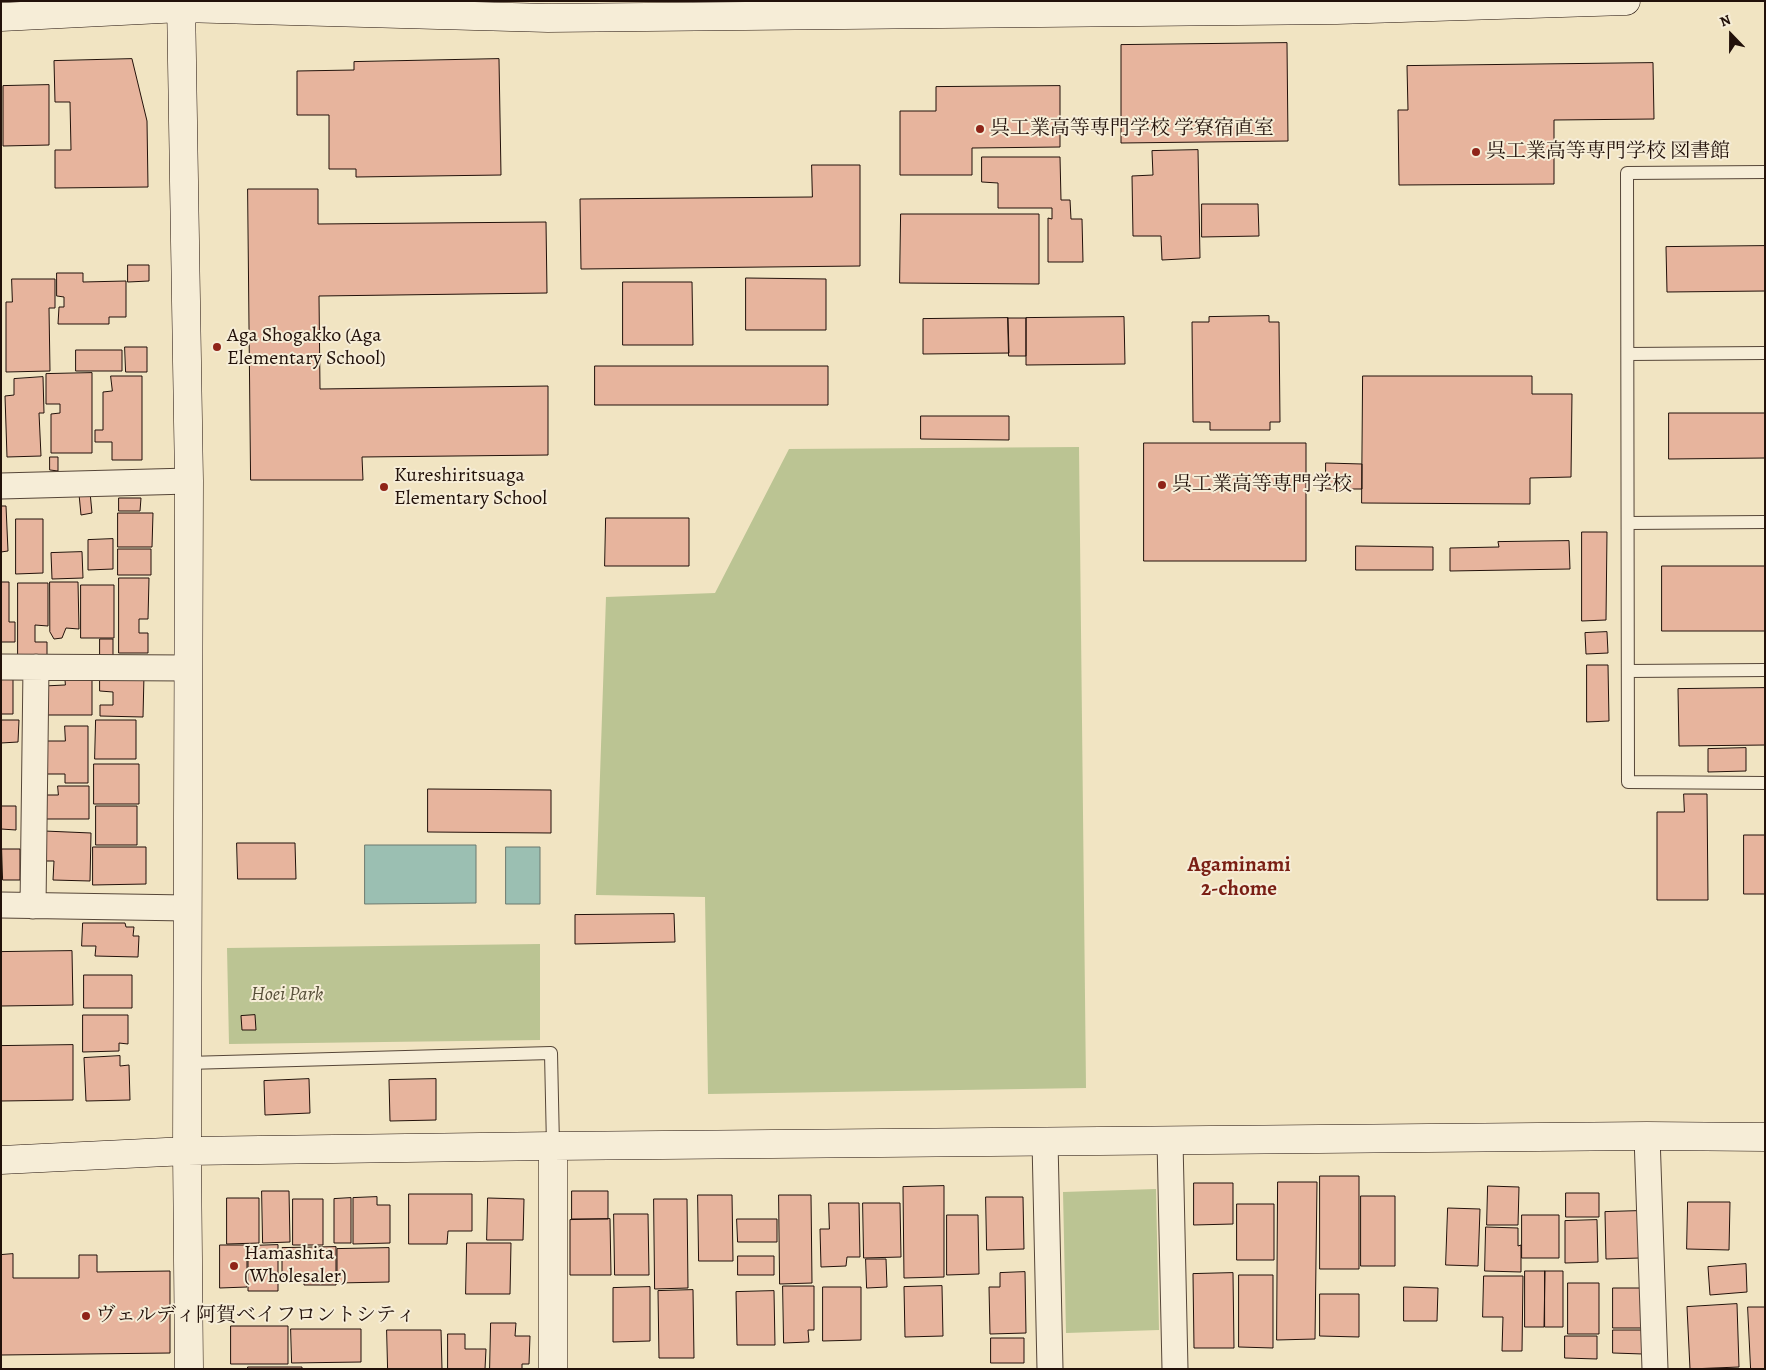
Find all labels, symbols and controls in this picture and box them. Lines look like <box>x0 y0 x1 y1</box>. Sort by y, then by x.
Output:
north arrow <box>1706 10 1756 60</box>
text: N <box>1717 10 1733 31</box>
place label: 呉工業高等専門学校 学寮宿直室 <box>990 117 1274 141</box>
marker: 呉工業高等専門学校 学寮宿直室 <box>974 123 986 135</box>
place label: 呉工業高等専門学校 図書館 <box>1486 140 1730 164</box>
marker: 呉工業高等専門学校 図書館 <box>1470 146 1482 158</box>
place label: Aga Shogakko (Aga Elementary School) <box>227 324 386 371</box>
marker: Aga Shogakko (Aga Elementary School) <box>211 341 223 353</box>
place label: Kureshiritsuaga Elementary School <box>394 464 547 511</box>
place label: 呉工業高等専門学校 <box>1172 473 1352 497</box>
marker: 呉工業高等専門学校 <box>1156 479 1168 491</box>
marker: Kureshiritsuaga Elementary School <box>378 481 390 493</box>
district label: Agaminami 2-chome <box>1187 853 1291 903</box>
park label: Hoei Park <box>251 983 323 1007</box>
place label: Hamashita (Wholesaler) <box>244 1242 347 1289</box>
marker: Hamashita (Wholesaler) <box>228 1260 240 1272</box>
place label: ヴェルディ阿賀ベイフロントシティ <box>96 1304 416 1328</box>
marker: ヴェルディ阿賀ベイフロントシティ <box>80 1310 92 1322</box>

